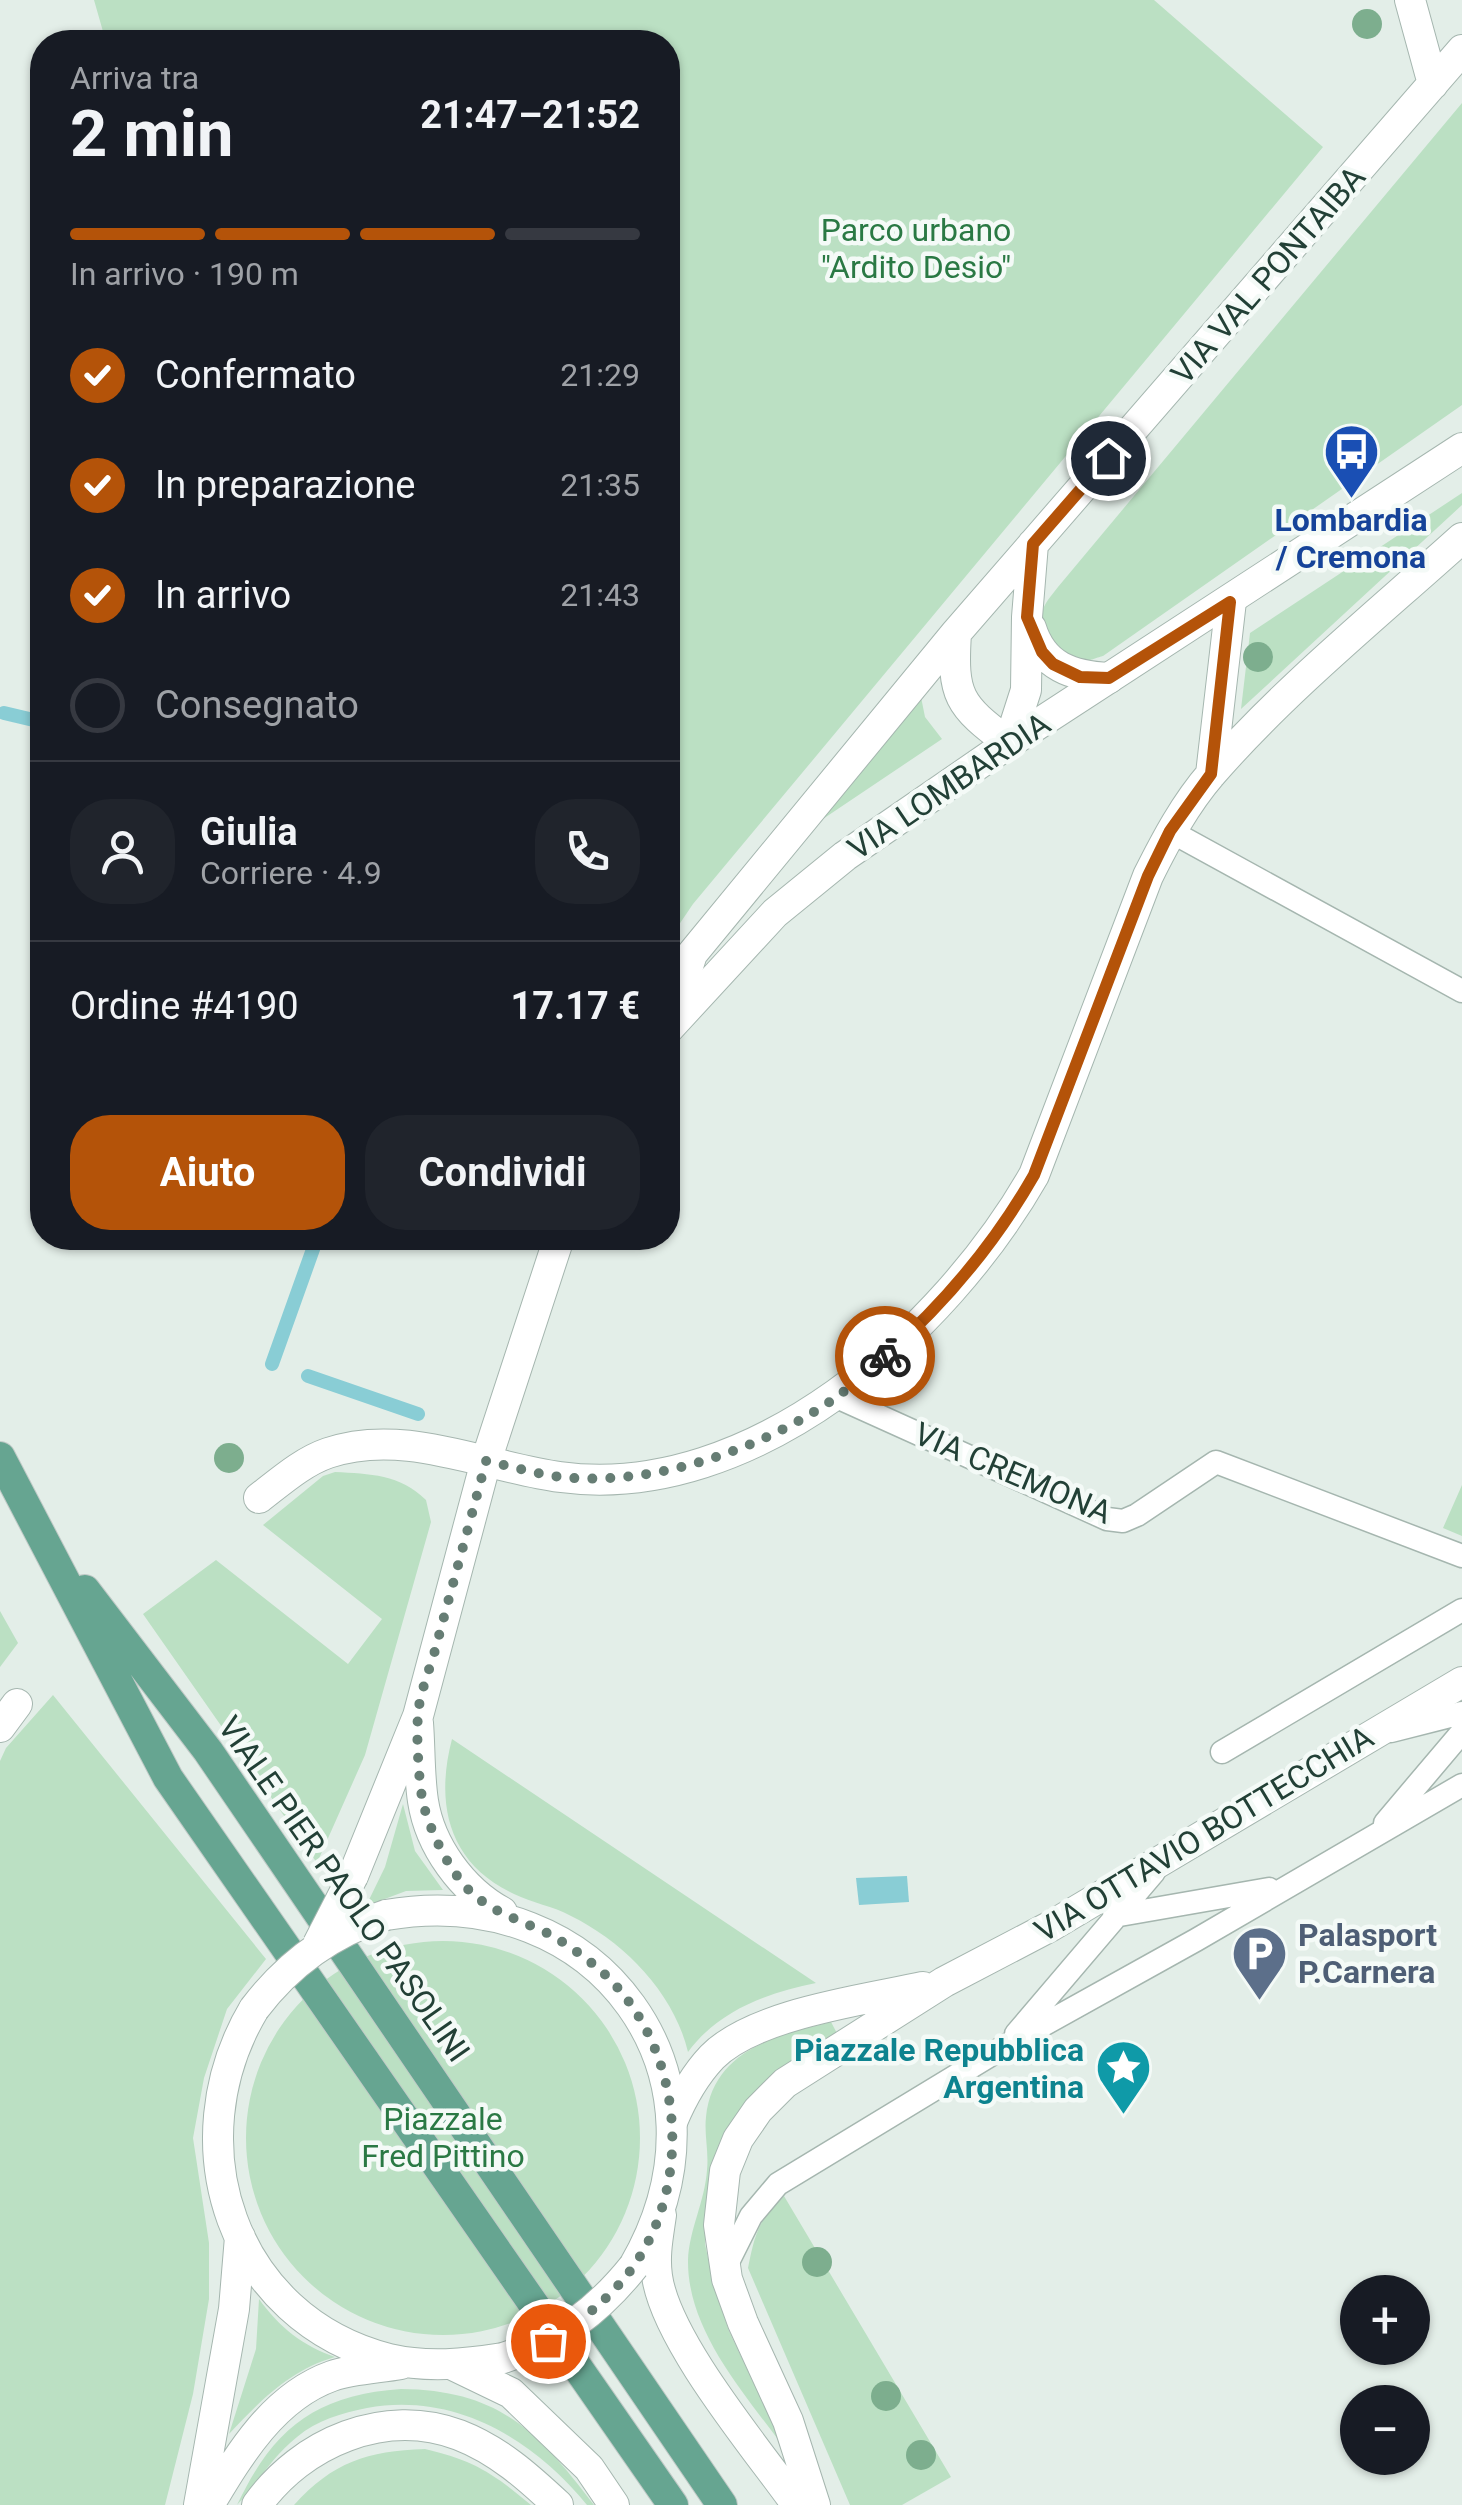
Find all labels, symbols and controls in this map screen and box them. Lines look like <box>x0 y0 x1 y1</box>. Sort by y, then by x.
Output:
text: Arriva tra <box>70 59 199 97</box>
text: 21:47–21:52 <box>420 93 640 137</box>
text: 2 min <box>70 96 233 172</box>
street label: VIA VAL PONTAIBA <box>1163 158 1373 392</box>
park label: Parco urbano "Ardito Desio" <box>821 211 1011 286</box>
text: In arrivo · 190 m <box>70 255 299 293</box>
icon: check <box>70 348 125 403</box>
text: Confermato <box>155 353 356 397</box>
text: 21:29 <box>560 356 640 394</box>
pin <box>1066 416 1151 501</box>
bus stop icon: Lombardia / Cremona <box>1321 421 1381 500</box>
icon: home <box>1081 431 1136 486</box>
icon: check <box>70 458 125 513</box>
text: In preparazione <box>155 463 415 507</box>
text: 21:35 <box>560 466 640 504</box>
place label: Lombardia / Cremona <box>1274 501 1428 576</box>
icon: check <box>70 568 125 623</box>
text: In arrivo <box>155 573 291 617</box>
text: 21:43 <box>560 576 640 614</box>
text: Consegnato <box>155 683 359 727</box>
street label: VIA LOMBARDIA <box>841 704 1057 868</box>
button: person <box>70 799 175 904</box>
button: phone <box>535 799 640 904</box>
text: Giulia <box>200 810 298 854</box>
text: Corriere · 4.9 <box>200 854 382 892</box>
text: Ordine #4190 <box>70 984 299 1028</box>
text: 17.17 € <box>511 984 640 1028</box>
button: Aiuto <box>70 1115 345 1230</box>
button: Condividi <box>365 1115 640 1230</box>
courier <box>835 1306 935 1406</box>
icon: bike <box>858 1329 913 1384</box>
street label: VIA CREMONA <box>909 1414 1118 1532</box>
street label: VIALE PIER PAOLO PASOLINI <box>210 1709 478 2069</box>
street label: VIA OTTAVIO BOTTECCHIA <box>1028 1718 1380 1950</box>
place label: Palasport P.Carnera <box>1298 1916 1437 1991</box>
parking icon: Palasport P.Carnera <box>1229 1923 1289 2002</box>
place label: Piazzale Repubblica Argentina <box>794 2031 1084 2106</box>
place icon: Piazzale Repubblica Argentina <box>1093 2038 1153 2117</box>
park label: Piazzale Fred Pittino <box>361 2100 525 2175</box>
map controls <box>1340 2275 1430 2475</box>
button: + <box>1340 2275 1430 2365</box>
pin <box>506 2299 591 2384</box>
icon: bag <box>521 2314 576 2369</box>
button: − <box>1340 2385 1430 2475</box>

